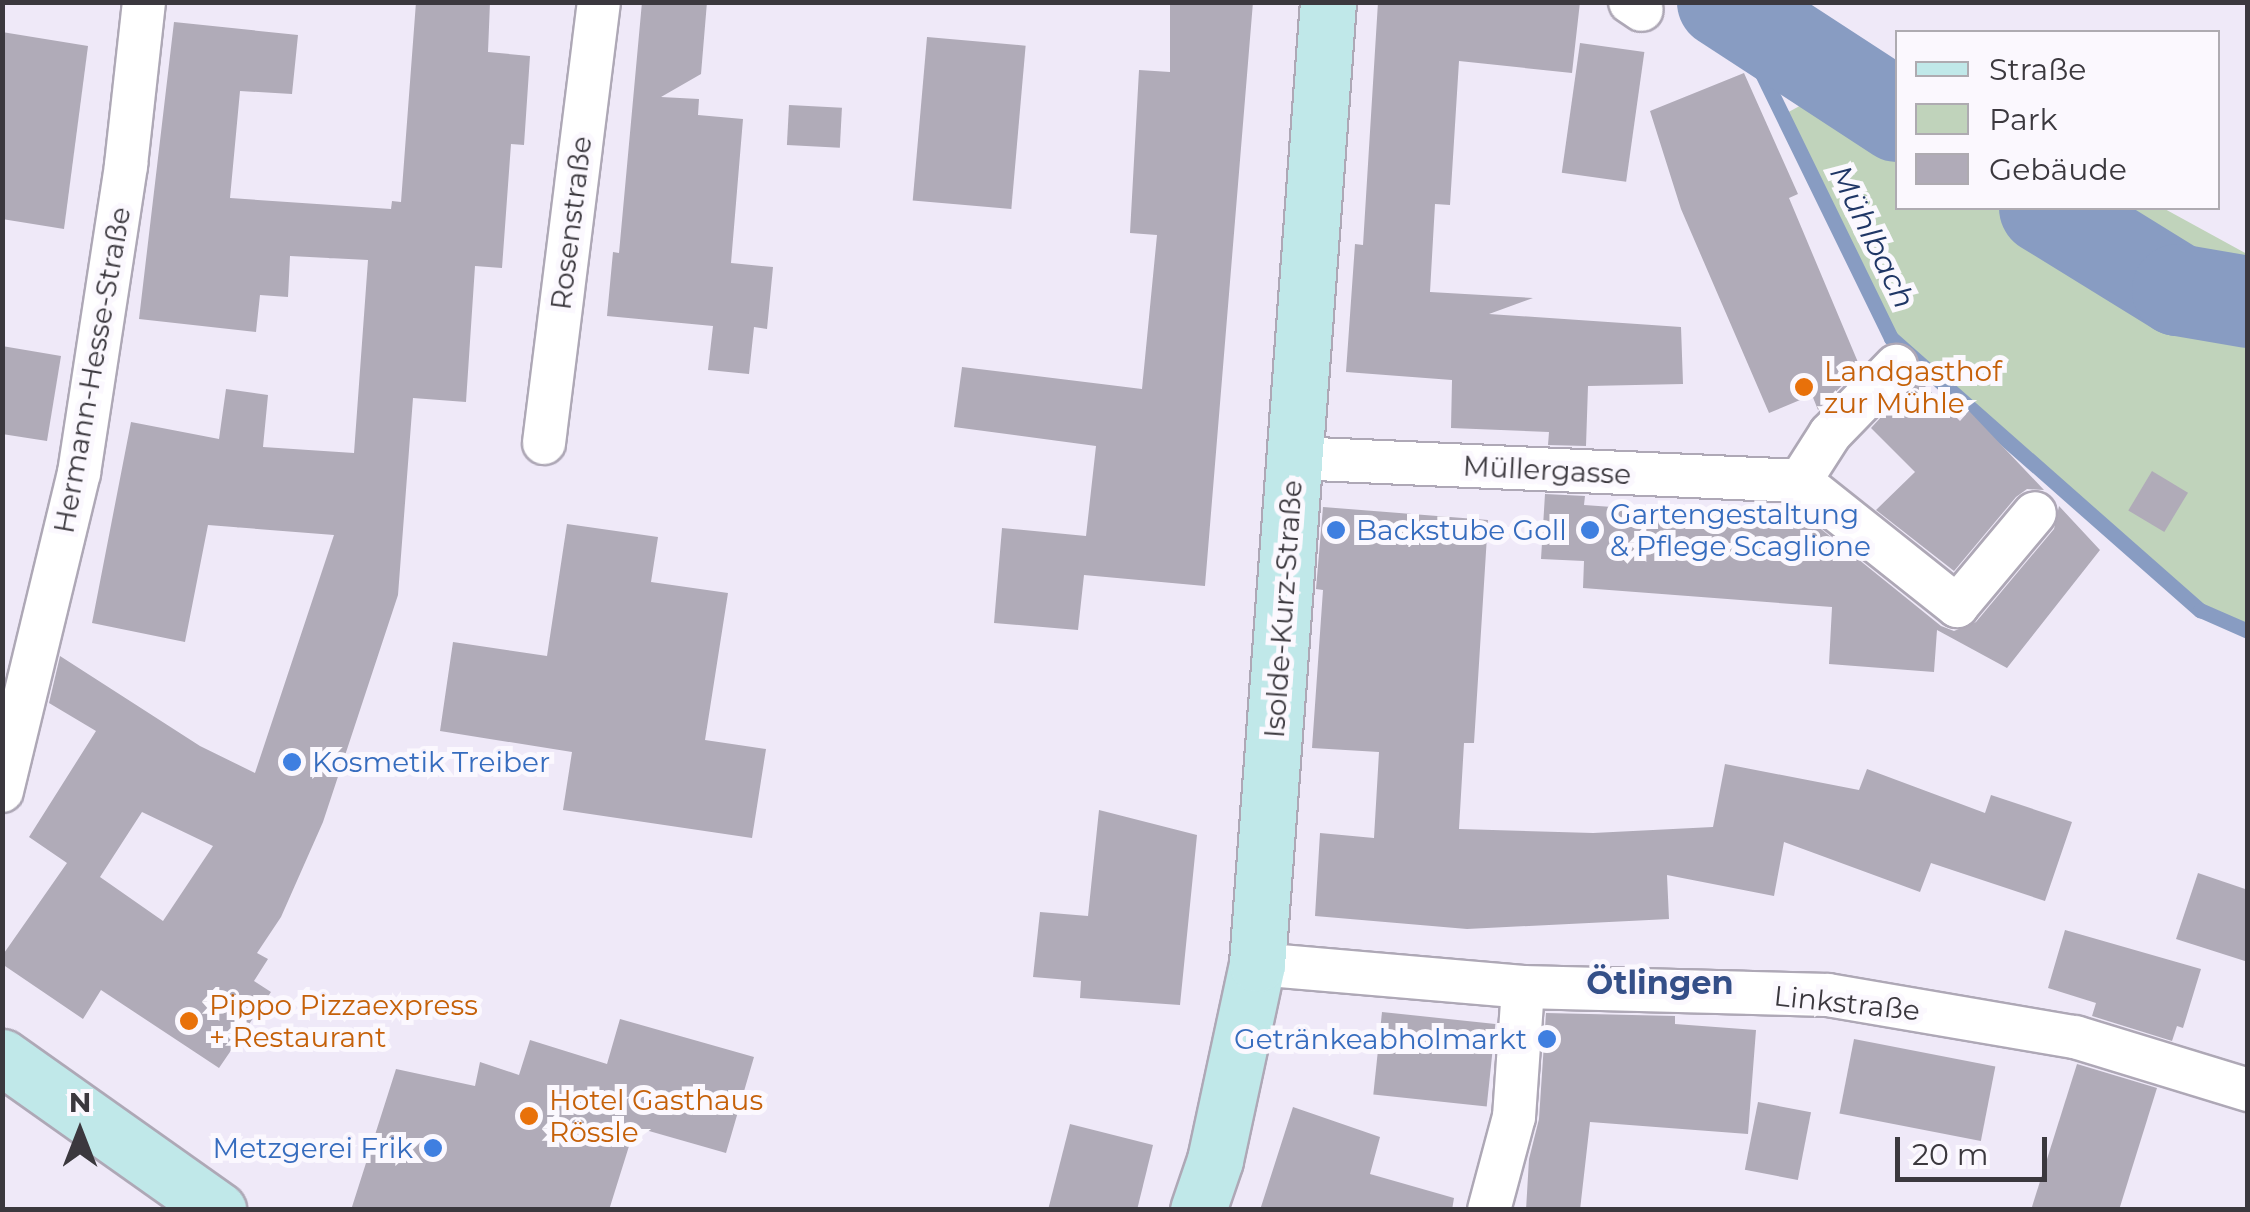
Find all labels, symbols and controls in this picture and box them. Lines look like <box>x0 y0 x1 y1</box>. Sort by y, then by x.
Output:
legend <box>1895 30 2220 210</box>
text: Straße <box>1989 51 2086 88</box>
text: Park <box>1989 101 2058 138</box>
street label: Rosenstraße <box>544 134 598 312</box>
text: Gebäude <box>1989 151 2127 188</box>
water label: Mühlbach <box>1822 160 1922 314</box>
street label: Hermann-Hesse-Straße <box>47 204 137 536</box>
place label: Landgasthof zur Mühle <box>1824 354 2002 420</box>
marker: Landgasthof zur Mühle <box>1793 376 1815 398</box>
street label: Müllergasse <box>1462 449 1632 491</box>
street label: Isolde-Kurz-Straße <box>1257 479 1309 739</box>
place label: Gartengestaltung & Pflege Scaglione <box>1610 497 1871 563</box>
place label: Backstube Goll <box>1356 513 1567 547</box>
marker: Backstube Goll <box>1325 519 1347 541</box>
marker: Gartengestaltung & Pflege Scaglione <box>1579 519 1601 541</box>
place label: Kosmetik Treiber <box>312 745 550 779</box>
marker: Kosmetik Treiber <box>281 751 303 773</box>
district label: Ötlingen <box>1586 964 1734 1002</box>
street label: Linkstraße <box>1772 979 1922 1027</box>
place label: Pippo Pizzaexpress + Restaurant <box>209 988 478 1054</box>
marker: Pippo Pizzaexpress + Restaurant <box>178 1010 200 1032</box>
place label: Getränkeabholmarkt <box>1234 1022 1527 1056</box>
marker: Getränkeabholmarkt <box>1536 1028 1558 1050</box>
north arrow <box>30 1082 130 1182</box>
place label: Hotel Gasthaus Rössle <box>549 1083 763 1149</box>
text: N <box>69 1085 91 1119</box>
marker: Hotel Gasthaus Rössle <box>518 1105 540 1127</box>
scale bar <box>1900 1117 2052 1179</box>
place label: Metzgerei Frik <box>212 1131 413 1165</box>
text: 20 m <box>1912 1136 1989 1173</box>
marker: Metzgerei Frik <box>422 1137 444 1159</box>

